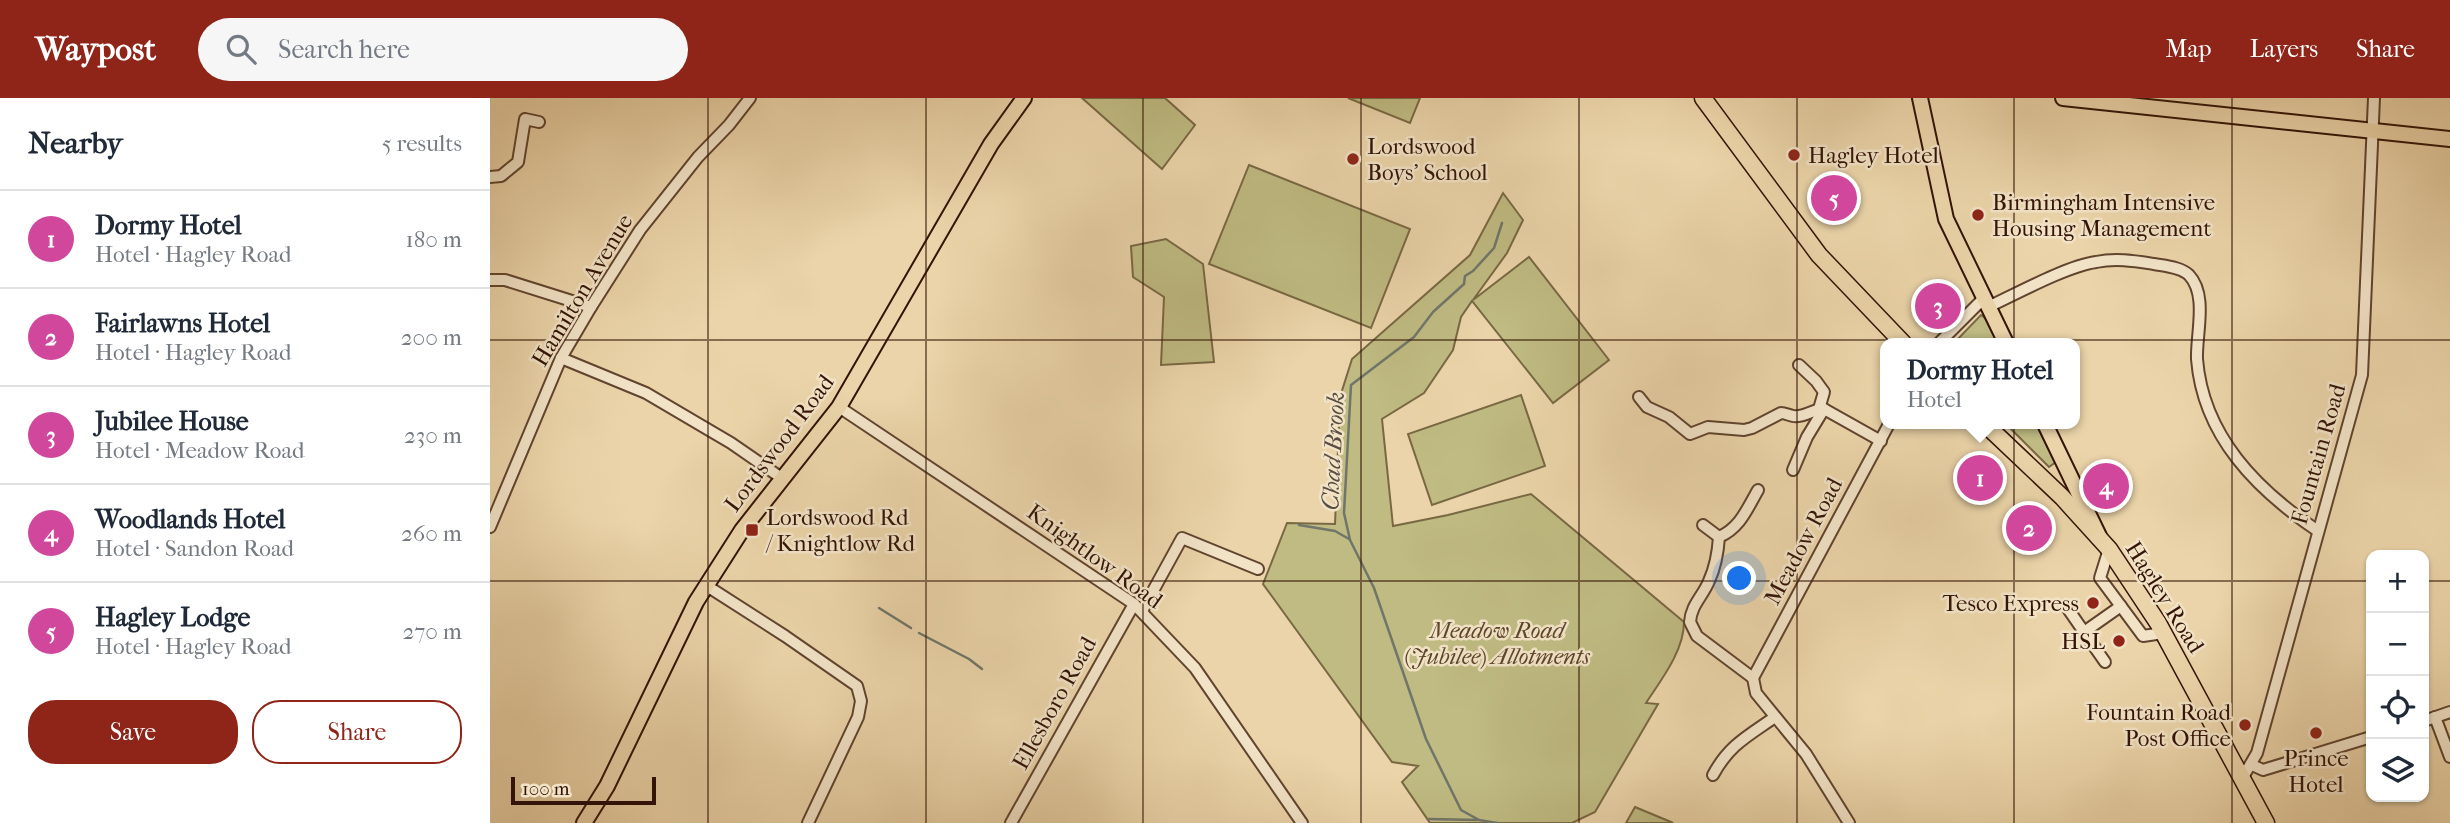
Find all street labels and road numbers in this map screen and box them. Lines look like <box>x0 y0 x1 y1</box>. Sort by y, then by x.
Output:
street label: Hamilton Avenue <box>526 209 639 371</box>
street label: Lordswood Road <box>719 369 840 517</box>
street label: Fountain Road <box>2286 380 2352 528</box>
street label: Meadow Road <box>1759 473 1848 609</box>
street label: Knightlow Road <box>1022 498 1168 615</box>
street label: Hagley Road <box>2120 536 2210 659</box>
street label: Ellesboro Road <box>1007 632 1102 774</box>

